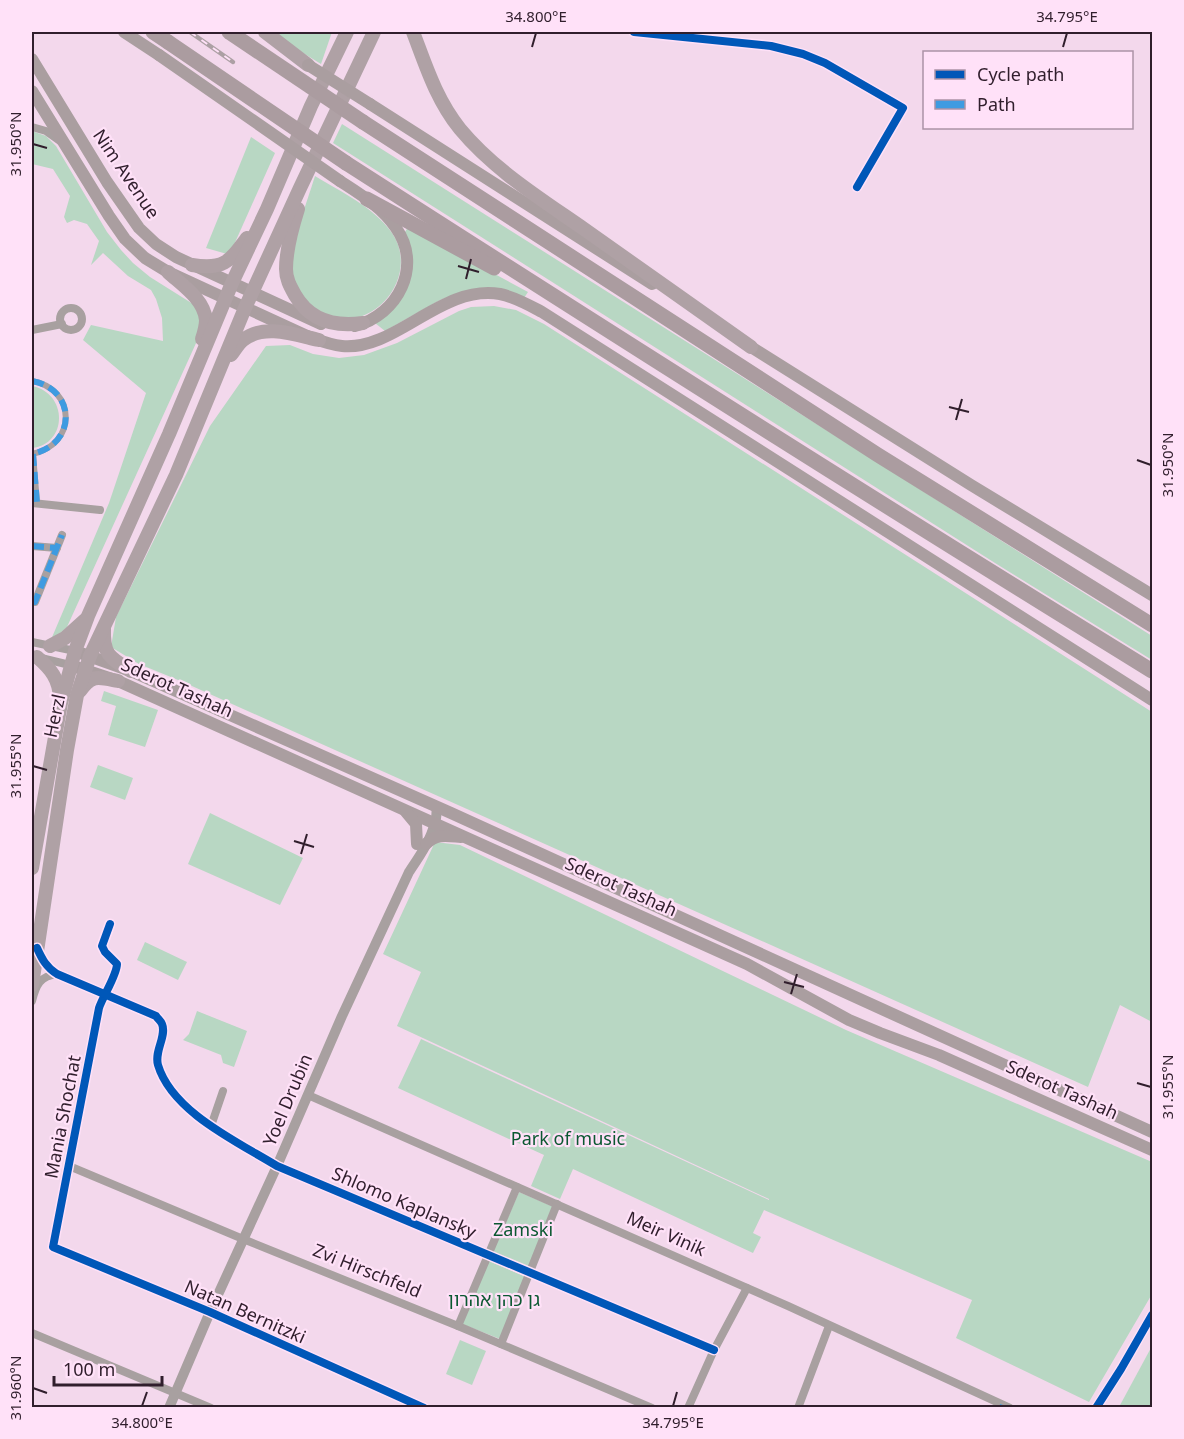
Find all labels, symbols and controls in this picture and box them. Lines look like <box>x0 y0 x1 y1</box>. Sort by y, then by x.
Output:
text: 34.800°E <box>505 6 567 26</box>
text: 34.795°E <box>1036 6 1098 26</box>
legend <box>923 51 1133 129</box>
text: Cycle path <box>977 62 1064 86</box>
text: Path <box>977 92 1016 116</box>
text: 31.950°N <box>5 112 25 176</box>
street label: Nim Avenue <box>88 124 166 223</box>
text: 31.950°N <box>1157 433 1177 497</box>
street label: Sderot Tashah <box>118 652 237 722</box>
street label: Herzl <box>38 692 70 740</box>
text: 31.955°N <box>5 734 25 798</box>
street label: Sderot Tashah <box>562 851 681 921</box>
street label: Yoel Drubin <box>257 1050 317 1149</box>
street label: Mania Shochat <box>38 1053 86 1181</box>
street label: Sderot Tashah <box>1003 1054 1122 1124</box>
text: 31.955°N <box>1157 1055 1177 1119</box>
park label: Park of music <box>511 1126 626 1150</box>
street label: Shlomo Kaplansky <box>329 1161 481 1244</box>
street label: Meir Vinik <box>623 1205 710 1261</box>
park label: Zamski <box>493 1217 553 1241</box>
street label: Zvi Hirschfeld <box>310 1237 425 1303</box>
street label: Natan Bernitzki <box>181 1274 310 1349</box>
park label: גן כהן אהרון <box>448 1287 540 1311</box>
scale bar <box>54 1349 162 1387</box>
text: 31.960°N <box>5 1356 25 1420</box>
text: 100 m <box>63 1357 115 1381</box>
text: 34.800°E <box>111 1412 173 1432</box>
text: 34.795°E <box>642 1412 704 1432</box>

